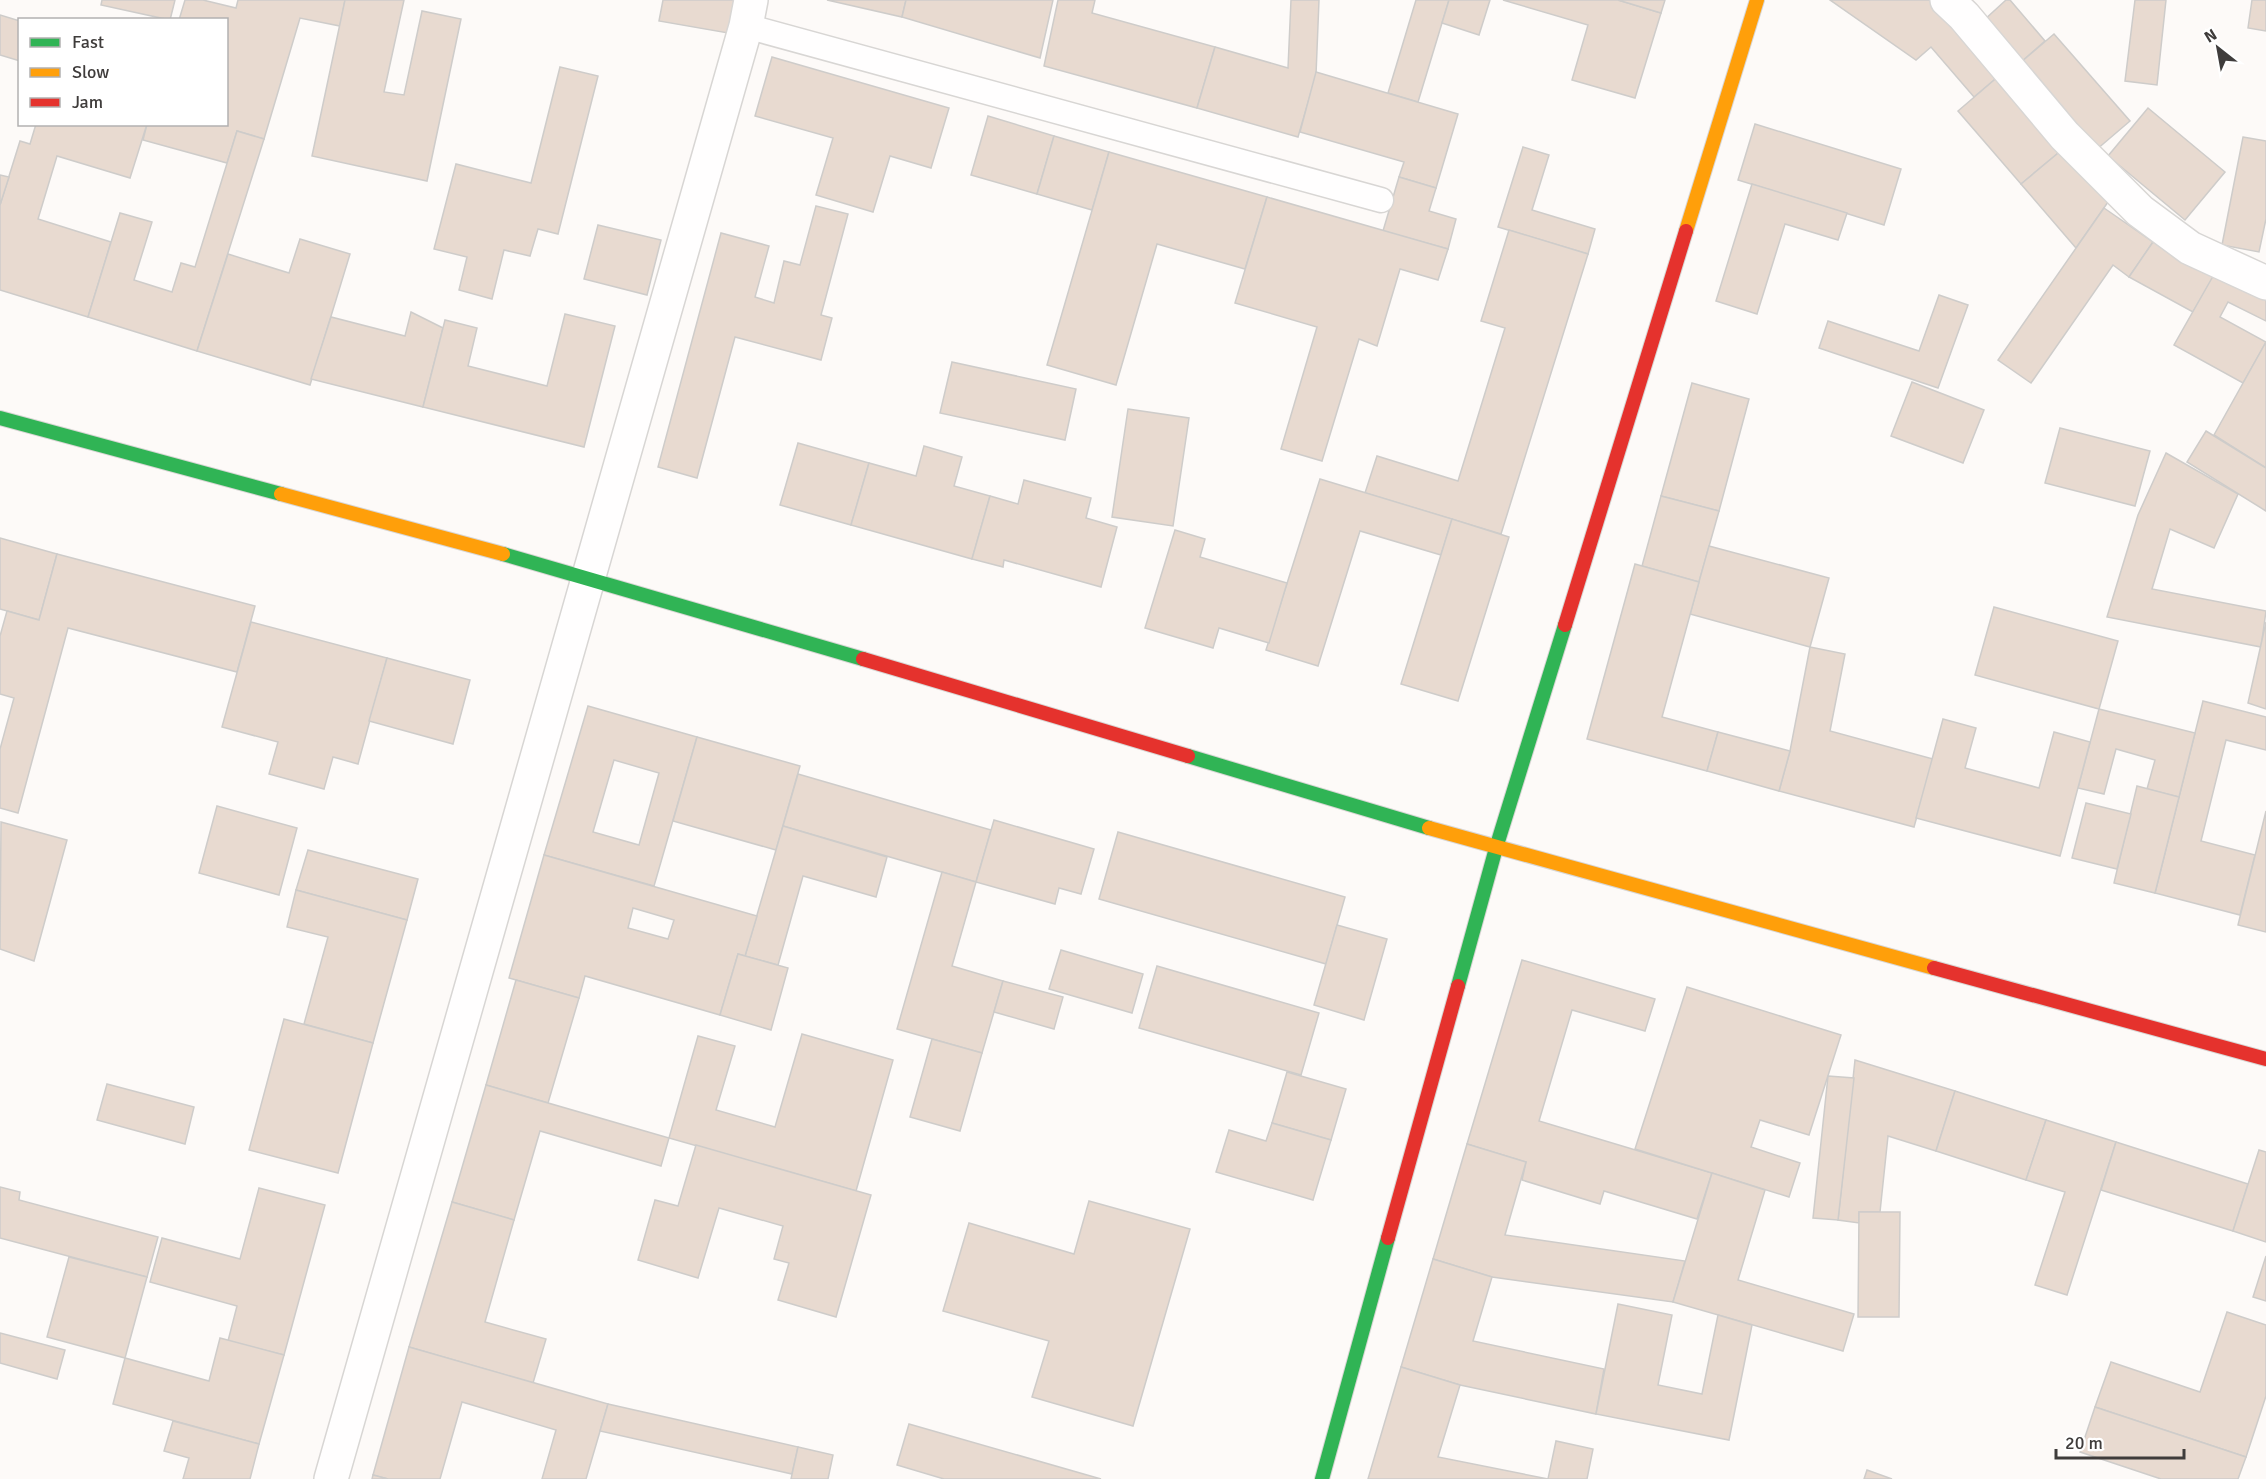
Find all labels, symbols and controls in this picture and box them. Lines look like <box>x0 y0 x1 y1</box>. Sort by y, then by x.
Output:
legend <box>18 18 228 126</box>
north arrow <box>2188 18 2248 78</box>
text: N <box>2201 25 2221 47</box>
text: Fast <box>72 31 104 53</box>
text: Slow <box>72 61 109 83</box>
text: Jam <box>72 91 103 113</box>
scale bar <box>2056 1422 2184 1460</box>
text: 20 m <box>2065 1432 2103 1454</box>

